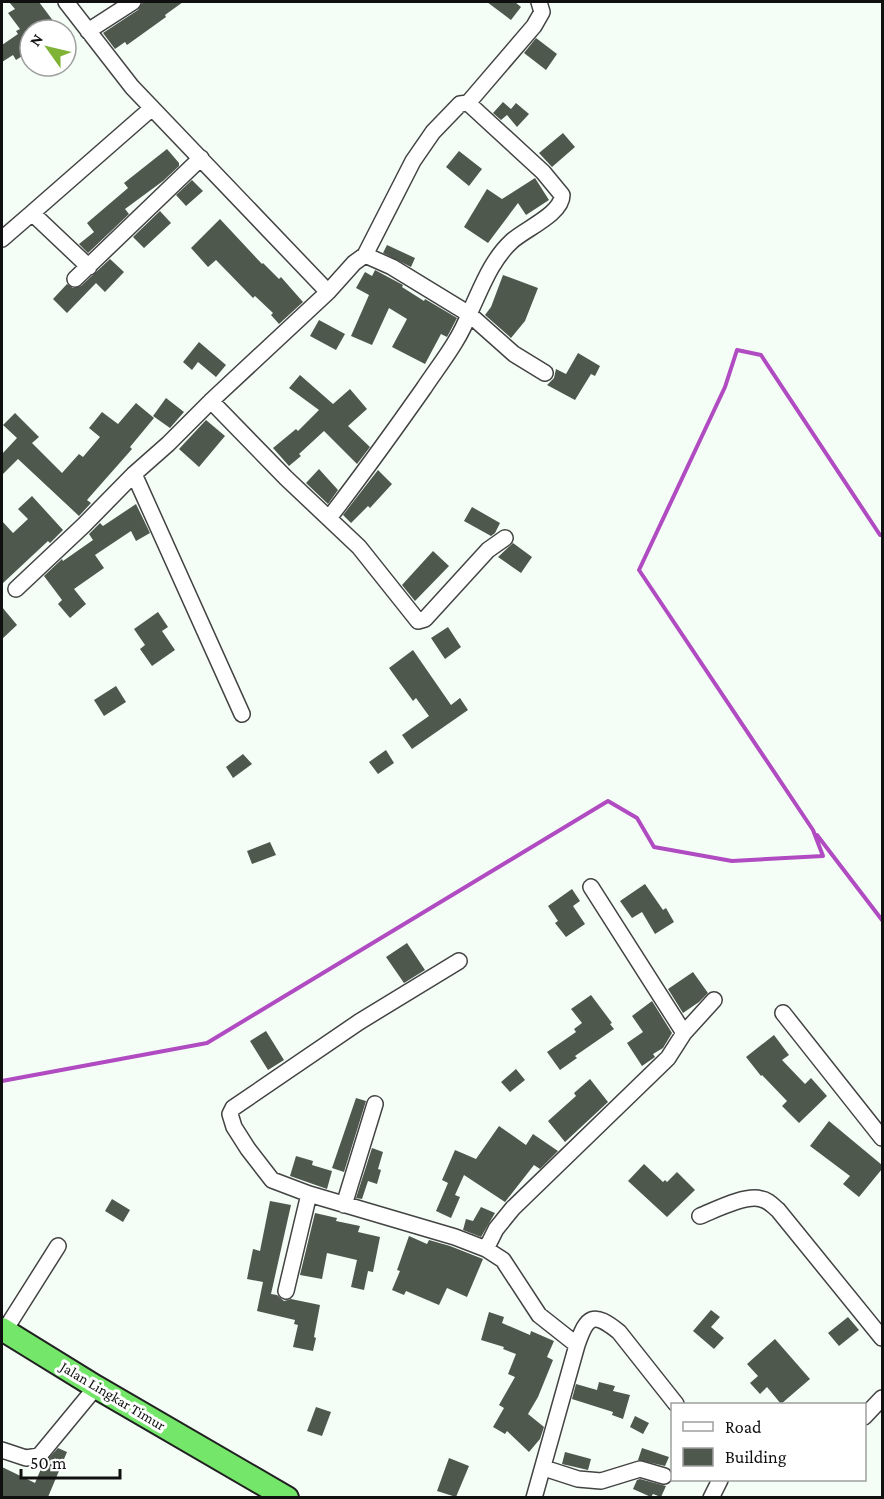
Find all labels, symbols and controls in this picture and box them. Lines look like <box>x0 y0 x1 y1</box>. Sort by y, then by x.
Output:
north arrow <box>18 18 78 78</box>
text: N <box>26 31 46 49</box>
street label: Jalan Lingkar Timur <box>55 1357 169 1435</box>
legend <box>671 1403 866 1481</box>
text: Road <box>725 1417 762 1437</box>
scale bar <box>21 1442 120 1480</box>
text: Building <box>725 1447 787 1467</box>
text: 50 m <box>30 1453 67 1473</box>

